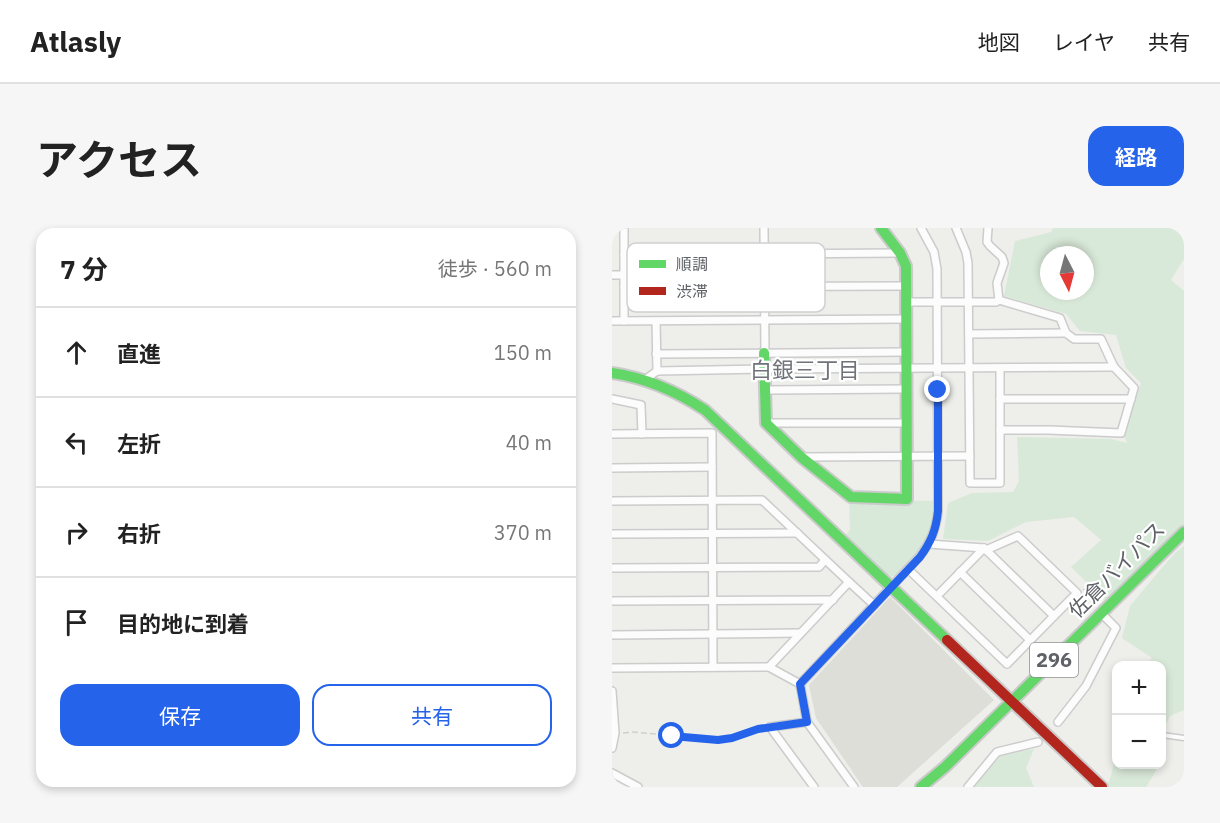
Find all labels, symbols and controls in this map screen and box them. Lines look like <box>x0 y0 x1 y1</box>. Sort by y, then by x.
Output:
text: Atlasly <box>30 23 121 60</box>
text: 地図 <box>978 28 1020 56</box>
text: レイヤ <box>1053 28 1115 56</box>
text: 共有 <box>1148 28 1190 56</box>
button: 経路 <box>1088 126 1184 186</box>
text: アクセス <box>36 132 202 187</box>
legend <box>627 243 825 312</box>
north arrow <box>1040 246 1094 300</box>
text: 7 分 <box>60 252 108 286</box>
text: 順調 <box>676 254 708 274</box>
text: 徒歩 · 560 m <box>438 255 552 282</box>
text: 渋滞 <box>676 281 708 301</box>
icon: ahead <box>60 336 93 369</box>
text: 直進 <box>117 339 161 368</box>
text: 150 m <box>494 339 552 366</box>
district label: 白銀三丁目 <box>750 355 860 384</box>
route end <box>924 376 950 402</box>
icon: left <box>60 426 93 459</box>
text: 左折 <box>117 429 161 458</box>
text: 40 m <box>506 429 552 456</box>
street label: 佐倉バイパス <box>1062 515 1171 624</box>
icon: right <box>60 516 93 549</box>
text: 右折 <box>117 519 161 548</box>
text: 370 m <box>494 519 552 546</box>
icon: arrive <box>60 606 93 639</box>
text: 目的地に到着 <box>117 609 249 638</box>
road number: 296 <box>1030 643 1078 677</box>
map controls <box>1112 661 1166 769</box>
button: + <box>1112 661 1166 715</box>
button: 保存 <box>60 684 300 746</box>
button: 共有 <box>312 684 552 746</box>
button: − <box>1112 715 1166 769</box>
route start <box>658 722 684 748</box>

